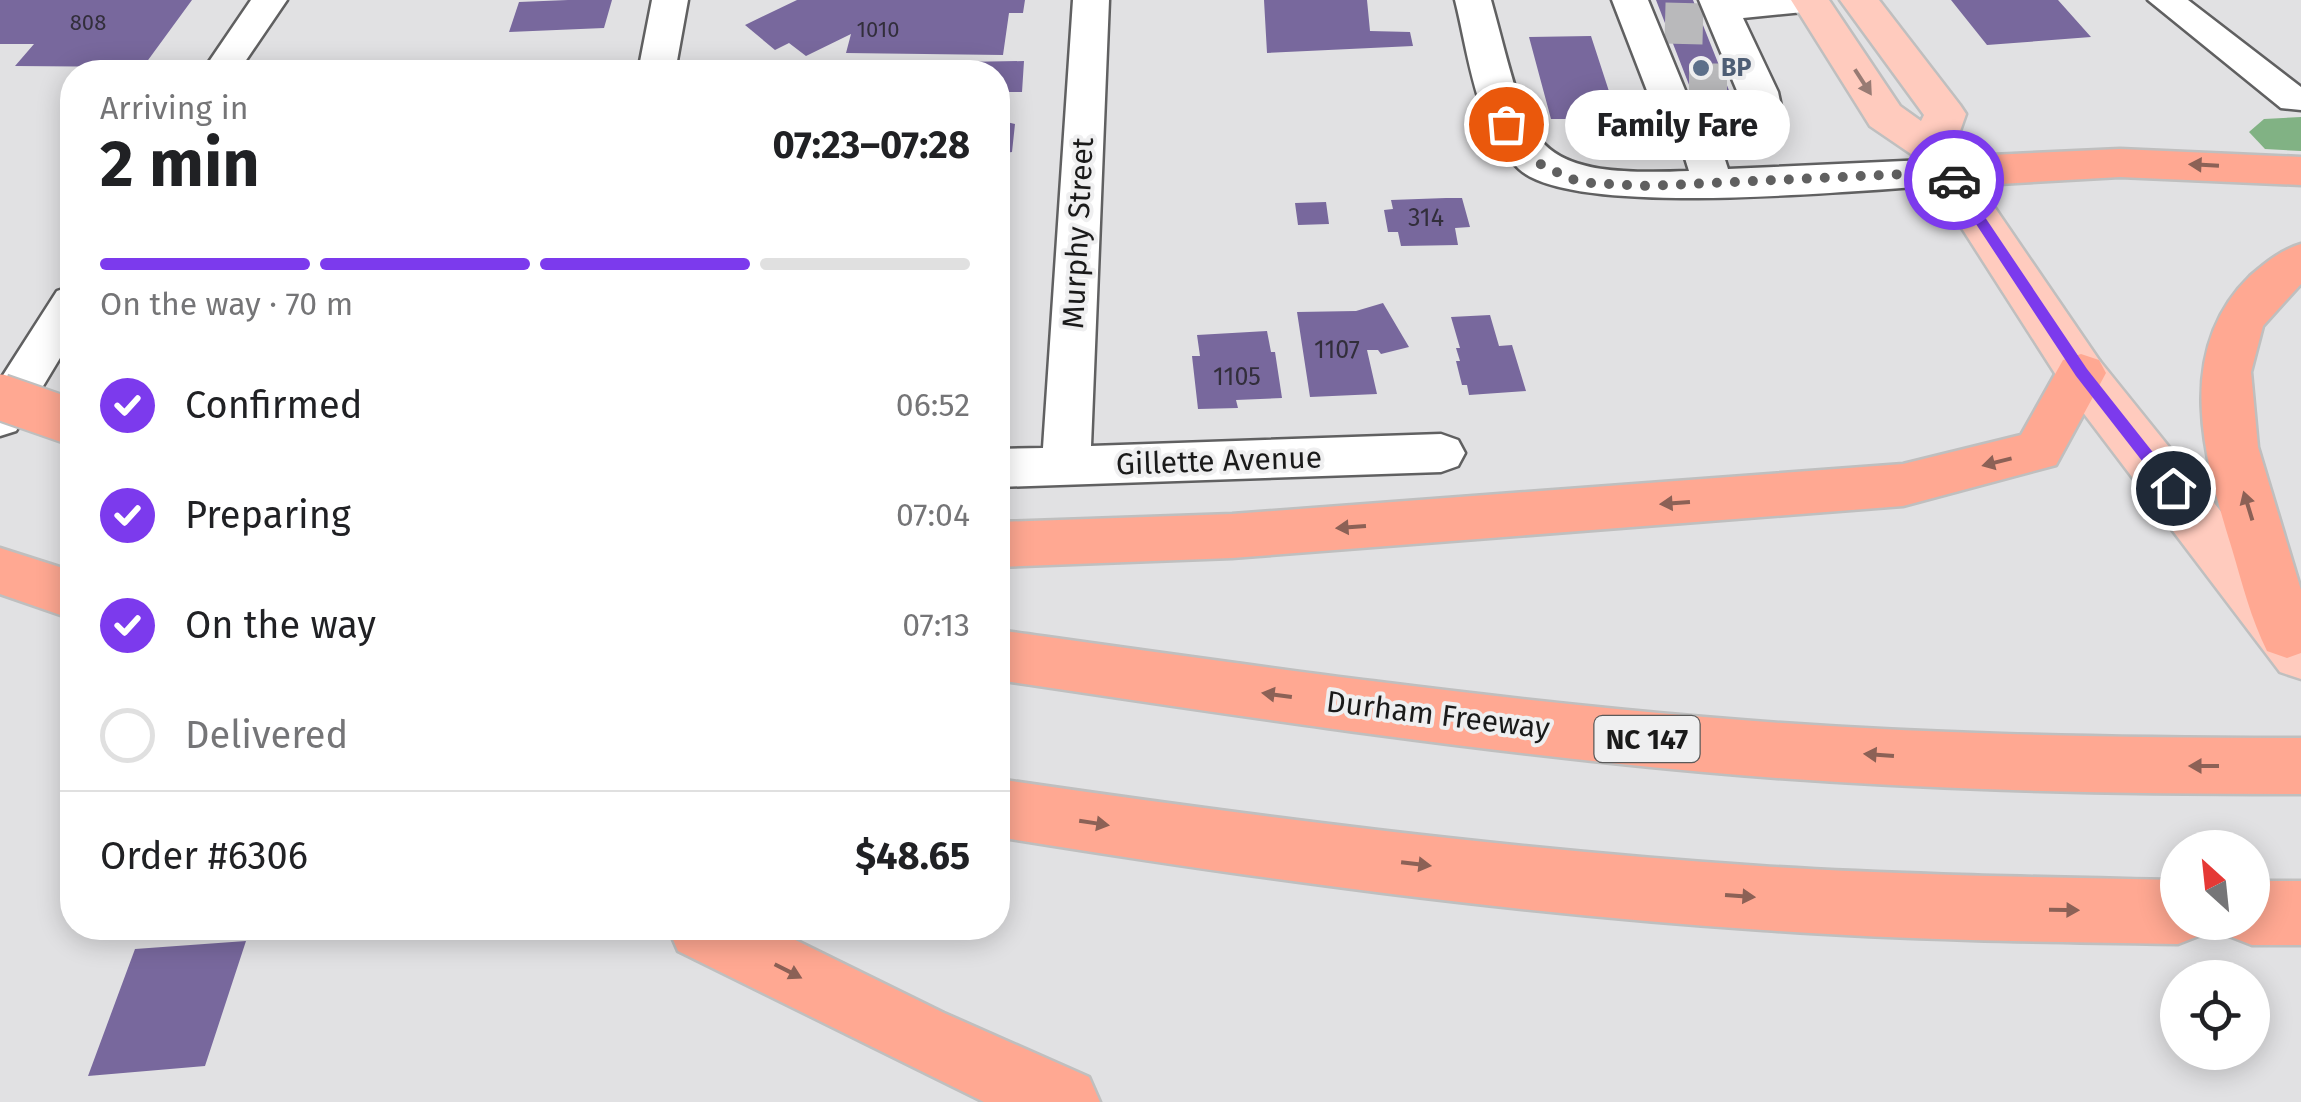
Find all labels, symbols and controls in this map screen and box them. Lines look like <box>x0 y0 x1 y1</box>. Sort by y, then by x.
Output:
house number: 808 <box>70 9 106 36</box>
house number: 1010 <box>856 16 900 43</box>
place label: BP <box>1721 53 1751 83</box>
marker: BP <box>1690 57 1712 79</box>
one-way arrow <box>1853 68 1871 95</box>
pin <box>1464 82 1549 167</box>
text: Arriving in <box>100 89 248 127</box>
callout: Family Fare <box>1566 89 1791 159</box>
icon: bag <box>1479 97 1534 152</box>
text: Family Fare <box>1597 106 1758 144</box>
text: 07:23–07:28 <box>773 122 970 168</box>
text: 2 min <box>100 125 260 203</box>
courier <box>1904 130 2004 230</box>
street label: Murphy Street <box>1055 136 1101 330</box>
icon: car <box>1927 153 1982 208</box>
one-way arrow <box>2187 157 2219 173</box>
house number: 314 <box>1408 203 1444 233</box>
text: On the way · 70 m <box>100 285 353 323</box>
house number: 1107 <box>1314 335 1360 365</box>
house number: 1105 <box>1213 362 1261 392</box>
icon: check <box>100 378 155 433</box>
text: Confirmed <box>185 382 363 428</box>
text: 06:52 <box>896 386 970 424</box>
street label: Gillette Avenue <box>1115 439 1323 483</box>
pin <box>2131 446 2216 531</box>
one-way arrow <box>1981 454 2012 470</box>
icon: home <box>2146 461 2201 516</box>
icon: check <box>100 488 155 543</box>
one-way arrow <box>2240 490 2255 521</box>
text: Preparing <box>185 492 351 538</box>
one-way arrow <box>1659 495 1691 511</box>
text: 07:04 <box>896 496 970 534</box>
one-way arrow <box>1335 519 1367 535</box>
icon: check <box>100 598 155 653</box>
text: On the way <box>185 602 376 648</box>
text: 07:13 <box>902 606 970 644</box>
street label: Durham Freeway <box>1324 683 1552 747</box>
one-way arrow <box>1261 687 1292 703</box>
text: Delivered <box>185 712 348 758</box>
road number: NC 147 <box>1594 716 1700 762</box>
one-way arrow <box>1862 747 1894 763</box>
one-way arrow <box>2187 758 2219 774</box>
one-way arrow <box>1079 816 1110 831</box>
north arrow <box>2160 830 2270 940</box>
map controls <box>2160 830 2270 1070</box>
text: Order #6306 <box>100 833 308 879</box>
text: $48.65 <box>855 833 970 879</box>
one-way arrow <box>1401 856 1432 872</box>
one-way arrow <box>1724 888 1756 904</box>
one-way arrow <box>2049 902 2081 918</box>
button: locate <box>2160 960 2270 1070</box>
one-way arrow <box>773 962 802 979</box>

